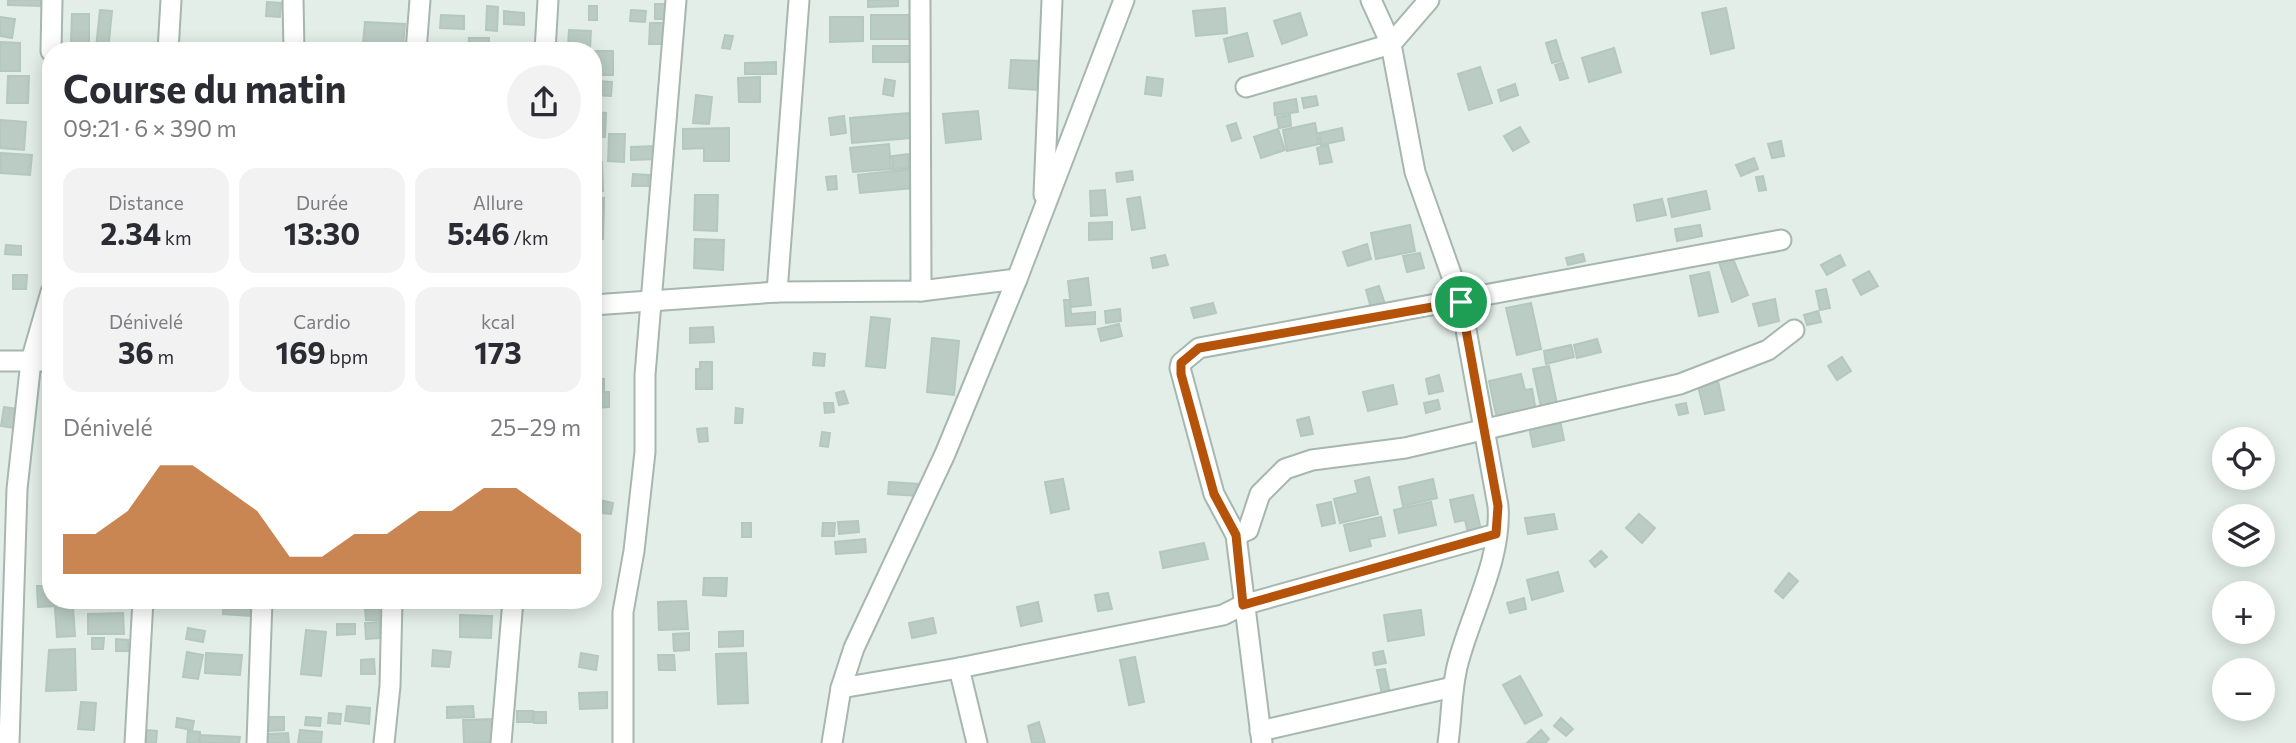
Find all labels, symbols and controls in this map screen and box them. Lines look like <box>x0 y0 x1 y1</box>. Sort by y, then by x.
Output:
text: Course du matin <box>63 64 346 111</box>
button: share <box>507 65 581 139</box>
text: 09:21 · 6 × 390 m <box>63 114 237 142</box>
text: Distance <box>108 191 184 214</box>
text: Durée <box>296 191 348 214</box>
text: Allure <box>473 191 523 214</box>
text: 2.34 <box>100 214 161 251</box>
text: 13:30 <box>284 214 360 251</box>
text: 5:46 <box>447 214 510 251</box>
text: km <box>161 226 192 249</box>
text: /km <box>510 226 549 249</box>
pin <box>1431 272 1491 332</box>
icon: arrive <box>1442 283 1480 321</box>
text: Dénivelé <box>109 310 183 333</box>
text: Cardio <box>293 310 351 333</box>
text: kcal <box>481 310 515 333</box>
text: 36 <box>118 333 154 370</box>
text: 169 <box>276 333 326 370</box>
text: 173 <box>474 333 522 370</box>
text: m <box>154 345 174 368</box>
text: bpm <box>326 345 368 368</box>
text: Dénivelé <box>63 413 153 441</box>
text: 25–29 m <box>490 413 581 441</box>
map controls <box>2212 427 2275 721</box>
button: locate <box>2212 427 2275 490</box>
button: layers <box>2212 504 2275 567</box>
button: + <box>2212 581 2275 644</box>
button: − <box>2212 658 2275 721</box>

